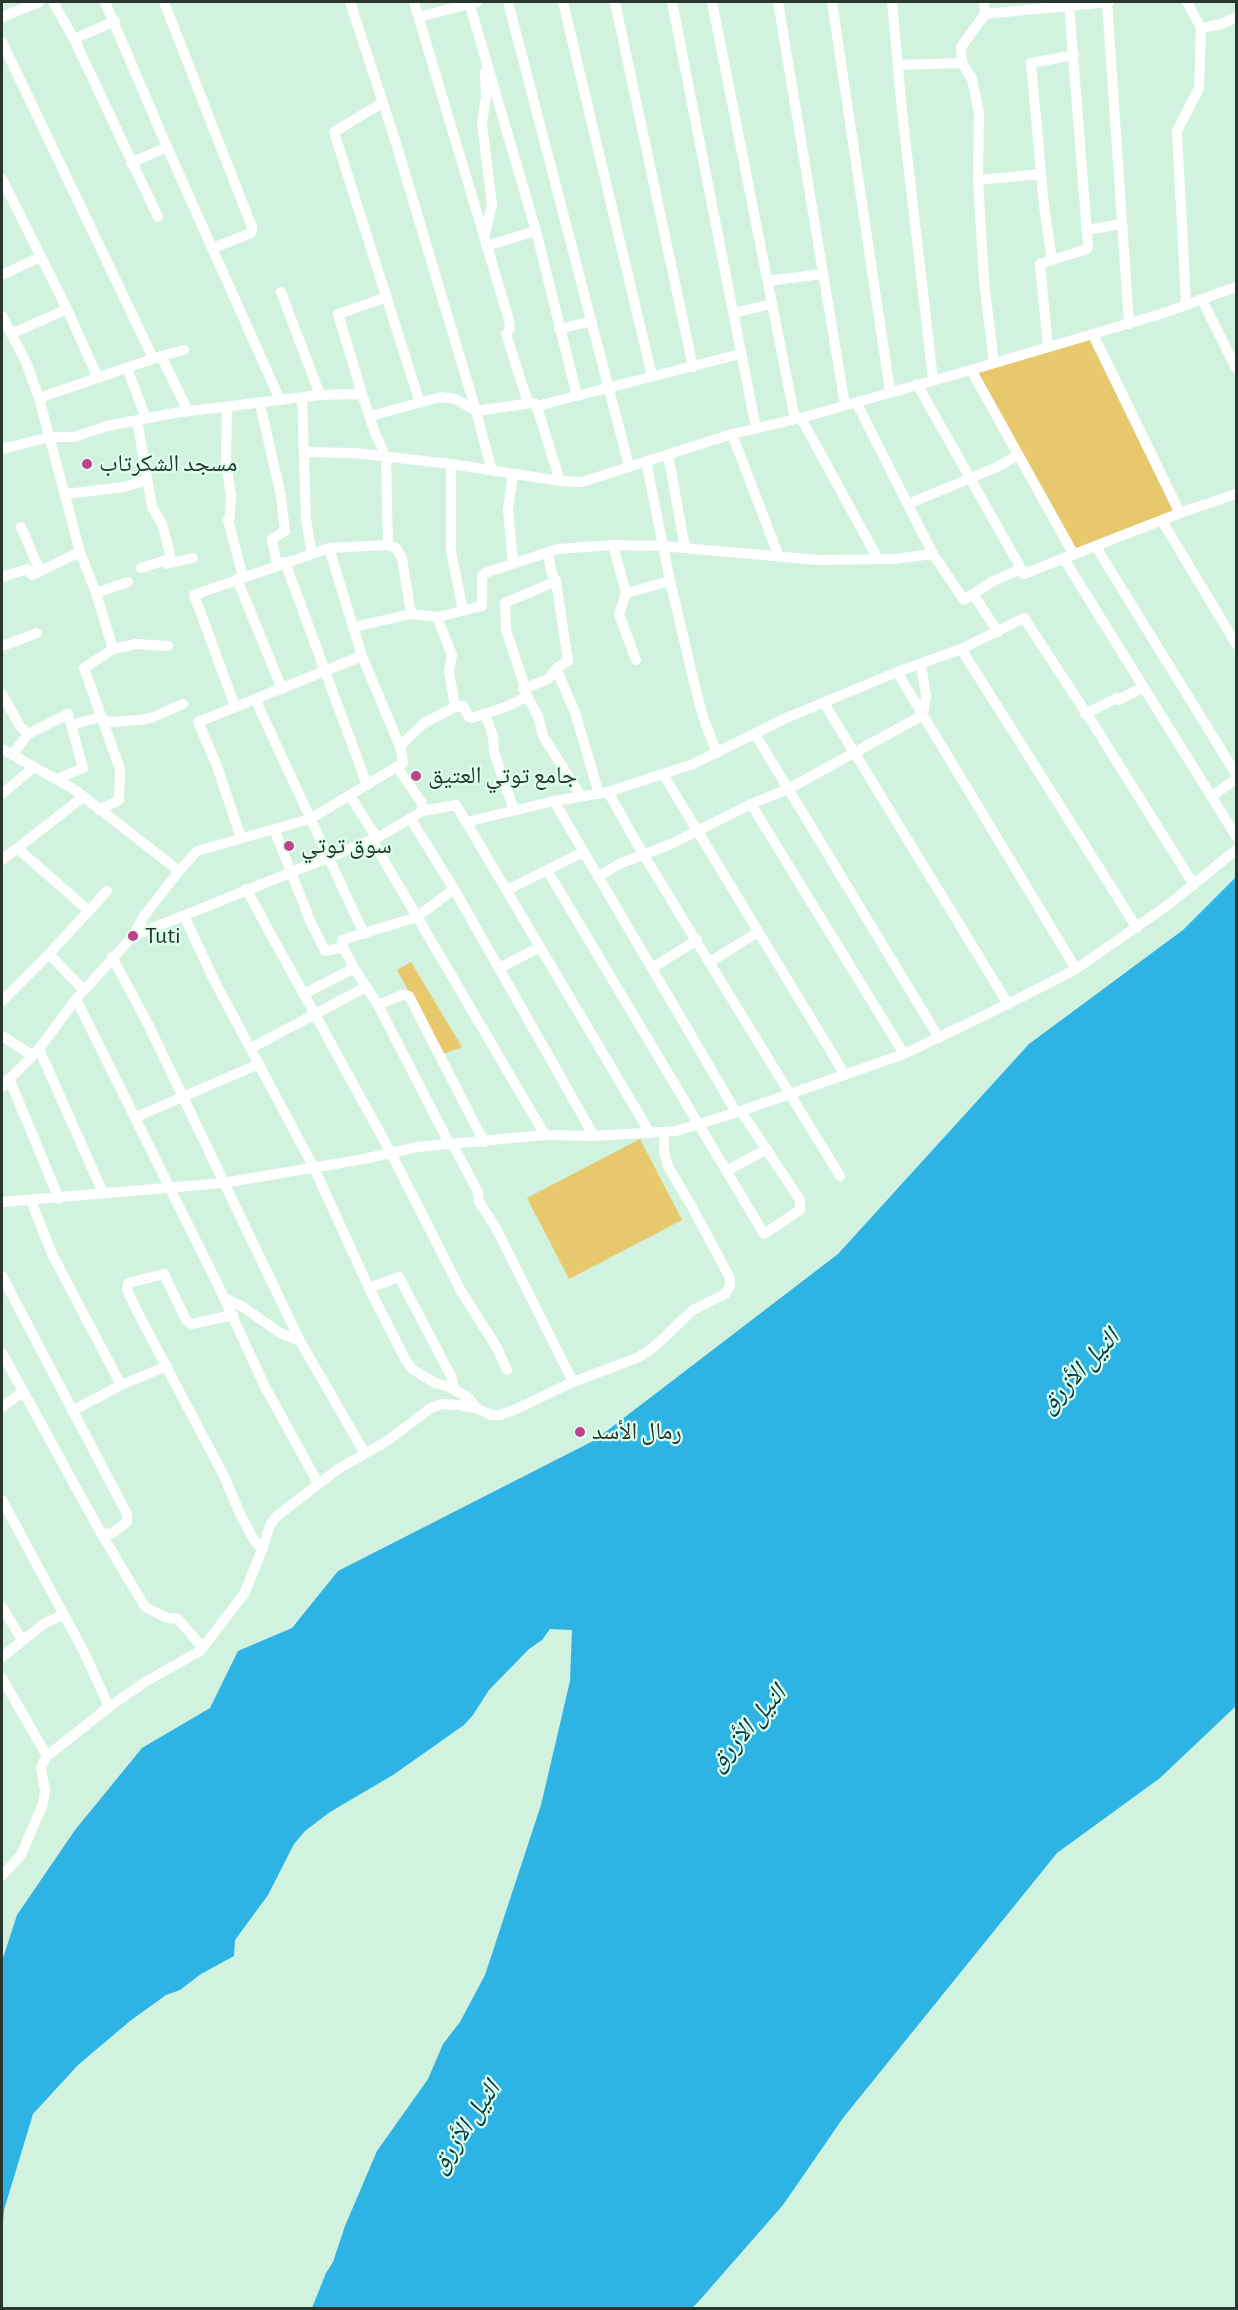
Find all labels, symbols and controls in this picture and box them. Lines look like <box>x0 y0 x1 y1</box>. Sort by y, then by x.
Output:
place label: مسجد الشكرتاب <box>99 450 237 478</box>
marker: مسجد الشكرتاب <box>80 457 94 471</box>
place label: جامع توتي العتيق <box>428 762 577 790</box>
marker: جامع توتي العتيق <box>409 769 423 783</box>
place label: سوق توتي <box>301 832 392 860</box>
marker: سوق توتي <box>282 839 296 853</box>
place label: Tuti <box>145 922 181 950</box>
marker: Tuti <box>126 929 140 943</box>
water label: النيل الأزرق <box>1032 1322 1126 1420</box>
place label: رمال الأسد <box>592 1418 682 1446</box>
marker: رمال الأسد <box>573 1425 587 1439</box>
water label: النيل الأزرق <box>701 1678 793 1778</box>
water label: النيل الأزرق <box>423 2075 507 2179</box>

